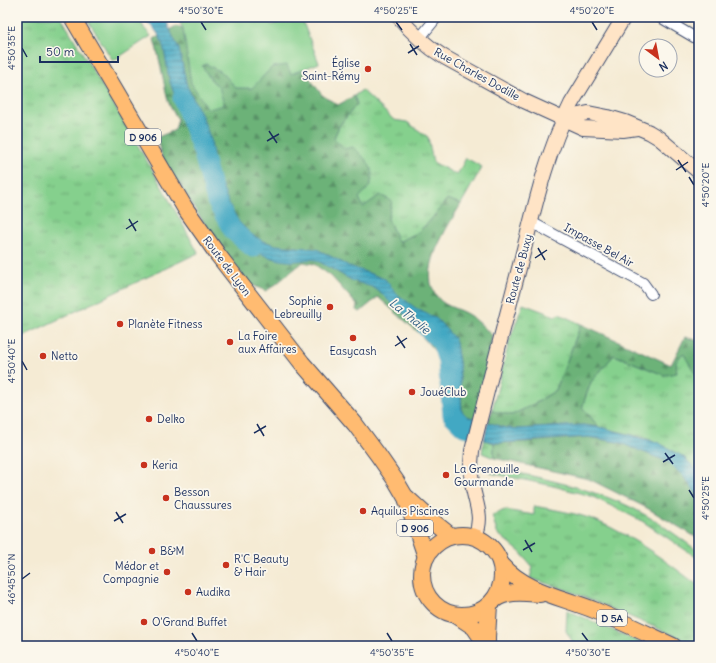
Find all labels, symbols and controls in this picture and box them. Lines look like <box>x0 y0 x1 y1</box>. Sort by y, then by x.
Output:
text: 4°50'30"E <box>179 4 224 17</box>
text: 4°50'25"E <box>374 4 418 17</box>
text: 4°50'20"E <box>570 4 614 17</box>
text: 4°50'35"E <box>5 26 18 70</box>
scale bar <box>40 38 118 64</box>
north arrow <box>638 38 678 78</box>
text: 50 m <box>46 44 75 59</box>
street label: Rue Charles Dodille <box>432 45 522 103</box>
place label: Église Saint-Rémy <box>302 55 360 83</box>
text: N <box>656 59 670 74</box>
marker: Église Saint-Rémy <box>363 64 373 74</box>
road number: D 906 <box>125 129 161 145</box>
text: 4°50'20"E <box>699 163 712 207</box>
street label: Impasse Bel Air <box>562 220 637 270</box>
street label: Route de Buxy <box>503 232 535 306</box>
street label: Route de Lyon <box>200 233 254 299</box>
place label: Sophie Lebreuilly <box>274 294 322 321</box>
water label: La Thalie <box>387 295 435 338</box>
marker: Sophie Lebreuilly <box>325 302 335 312</box>
place label: Planète Fitness <box>128 317 203 331</box>
marker: Planète Fitness <box>115 319 125 329</box>
place label: La Foire aux Affaires <box>238 329 297 356</box>
marker: Easycash <box>348 333 358 343</box>
marker: La Foire aux Affaires <box>225 337 235 347</box>
text: 4°50'40"E <box>5 339 18 383</box>
place label: Easycash <box>330 344 376 358</box>
place label: Netto <box>51 349 78 363</box>
marker: Netto <box>38 351 48 361</box>
place label: JouéClub <box>420 385 466 399</box>
marker: JouéClub <box>407 387 417 397</box>
place label: Delko <box>157 412 185 426</box>
marker: Delko <box>144 414 154 424</box>
place label: Keria <box>152 458 178 472</box>
marker: Keria <box>139 460 149 470</box>
place label: La Grenouille Gourmande <box>454 462 519 489</box>
marker: La Grenouille Gourmande <box>441 470 451 480</box>
text: 4°50'25"E <box>699 476 712 520</box>
place label: Besson Chaussures <box>174 485 232 512</box>
marker: Besson Chaussures <box>161 493 171 503</box>
place label: Aquilus Piscines <box>371 504 449 518</box>
marker: Aquilus Piscines <box>358 506 368 516</box>
road number: D 906 <box>397 520 433 536</box>
place label: B&M <box>160 544 185 558</box>
marker: B&M <box>147 546 157 556</box>
place label: R'C Beauty & Hair <box>234 552 289 579</box>
text: 46°45'50"N <box>5 554 18 604</box>
place label: Médor et Compagnie <box>103 559 159 586</box>
marker: R'C Beauty & Hair <box>221 560 231 570</box>
marker: Médor et Compagnie <box>162 567 172 577</box>
place label: Audika <box>196 585 230 599</box>
marker: Audika <box>183 587 193 597</box>
road number: D 5A <box>597 610 627 626</box>
place label: O'Grand Buffet <box>152 615 227 629</box>
marker: O'Grand Buffet <box>139 617 149 627</box>
text: 4°50'40"E <box>175 646 219 659</box>
text: 4°50'35"E <box>370 646 414 659</box>
text: 4°50'30"E <box>566 646 611 659</box>

